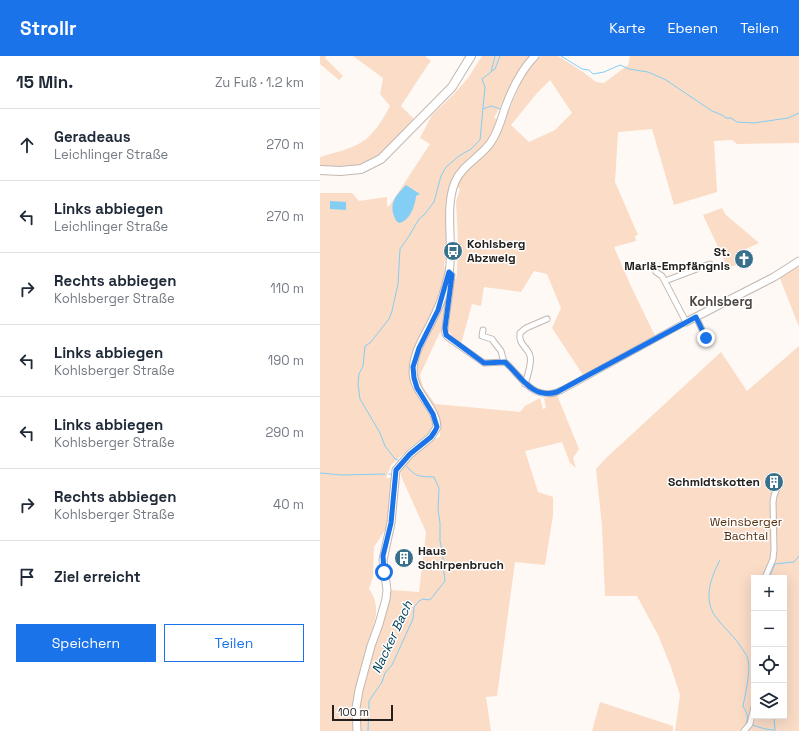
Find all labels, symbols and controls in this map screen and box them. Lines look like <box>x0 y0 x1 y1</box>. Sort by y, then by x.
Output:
text: Strollr <box>20 16 77 41</box>
text: Karte <box>609 19 646 37</box>
text: Ebenen <box>668 19 718 37</box>
text: Teilen <box>740 19 779 37</box>
text: 15 Min. <box>16 71 73 93</box>
text: Zu Fuß · 1.2 km <box>215 74 304 91</box>
text: Geradeaus <box>54 127 131 146</box>
icon: ahead <box>16 134 38 156</box>
text: 270 m <box>266 136 304 153</box>
text: Leichlinger Straße <box>54 146 168 163</box>
text: Links abbiegen <box>54 199 163 218</box>
icon: left <box>16 206 38 228</box>
text: 270 m <box>266 208 304 225</box>
text: Leichlinger Straße <box>54 218 168 235</box>
place label: Kohlsberg Abzweig <box>467 236 525 266</box>
bus stop icon: Kohlsberg Abzweig <box>442 240 464 262</box>
place label: St. Mariä-Empfängnis <box>624 244 730 274</box>
church icon: St. Mariä-Empfängnis <box>733 248 755 270</box>
text: Rechts abbiegen <box>54 271 176 290</box>
icon: right <box>16 278 38 300</box>
text: 110 m <box>270 280 304 297</box>
text: Kohlsberger Straße <box>54 290 175 307</box>
district label: Kohlsberg <box>689 293 753 310</box>
route end <box>697 329 715 347</box>
text: Links abbiegen <box>54 343 163 362</box>
icon: left <box>16 350 38 372</box>
text: 190 m <box>268 352 304 369</box>
text: Kohlsberger Straße <box>54 362 175 379</box>
text: Links abbiegen <box>54 415 163 434</box>
icon: left <box>16 422 38 444</box>
text: 290 m <box>265 424 304 441</box>
text: Kohlsberger Straße <box>54 434 175 451</box>
building icon: Schmidtskotten <box>763 471 785 493</box>
place label: Schmidtskotten <box>668 474 760 490</box>
text: Rechts abbiegen <box>54 487 176 506</box>
icon: right <box>16 494 38 516</box>
text: 40 m <box>273 496 304 513</box>
text: Kohlsberger Straße <box>54 506 175 523</box>
park label: Weinsberger Bachtal <box>710 514 783 544</box>
place label: Haus Schirpenbruch <box>418 543 504 573</box>
building icon: Haus Schirpenbruch <box>393 547 415 569</box>
route start <box>375 563 393 581</box>
icon: arrive <box>16 566 38 588</box>
text: Ziel erreicht <box>54 567 141 586</box>
map controls <box>751 575 787 719</box>
button: + <box>751 575 787 611</box>
water label: Nacker Bach <box>368 597 417 676</box>
button: − <box>751 611 787 647</box>
button: Speichern <box>16 624 156 662</box>
button: Teilen <box>164 624 304 662</box>
button: locate <box>751 647 787 683</box>
button: layers <box>751 683 787 719</box>
scale bar <box>332 703 393 722</box>
text: 100 m <box>338 705 369 719</box>

